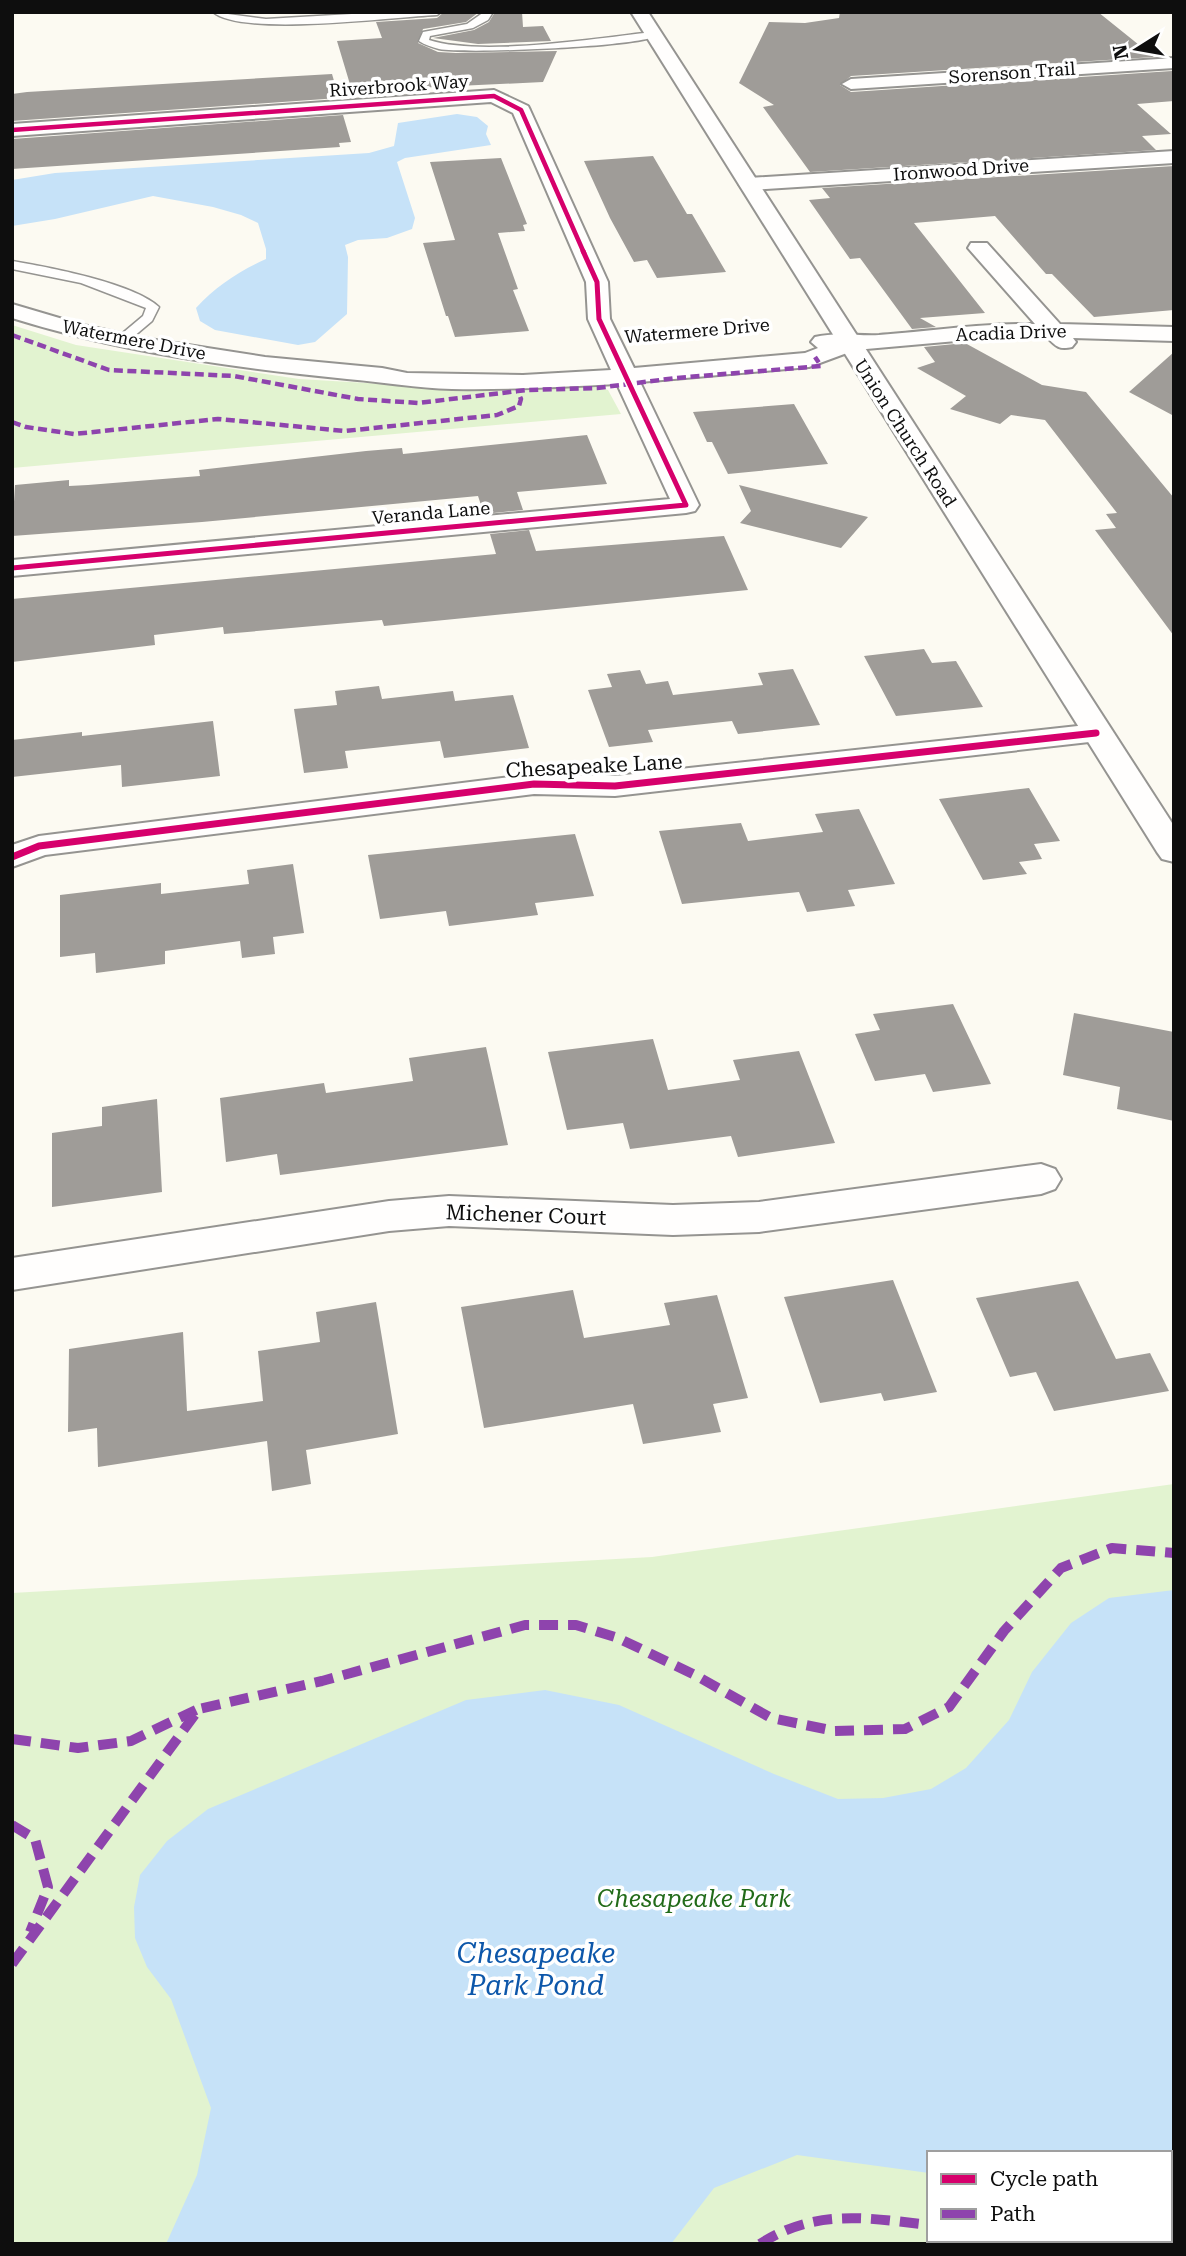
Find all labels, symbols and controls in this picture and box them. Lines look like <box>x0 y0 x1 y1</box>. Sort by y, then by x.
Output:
north arrow <box>1102 14 1172 84</box>
text: N <box>1108 42 1133 62</box>
street label: Sorenson Trail <box>948 58 1077 87</box>
street label: Riverbrook Way <box>328 70 470 101</box>
street label: Ironwood Drive <box>892 154 1030 185</box>
street label: Watermere Drive <box>623 314 771 347</box>
street label: Watermere Drive <box>61 315 208 364</box>
street label: Acadia Drive <box>955 320 1067 345</box>
street label: Union Church Road <box>850 355 961 511</box>
street label: Veranda Lane <box>371 497 491 528</box>
street label: Chesapeake Lane <box>505 749 683 783</box>
street label: Michener Court <box>445 1200 607 1230</box>
park label: Chesapeake Park <box>597 1885 791 1913</box>
water label: Chesapeake Park Pond <box>457 1937 615 2002</box>
legend <box>927 2151 1172 2242</box>
text: Cycle path <box>990 2167 1099 2191</box>
text: Path <box>990 2202 1036 2226</box>

